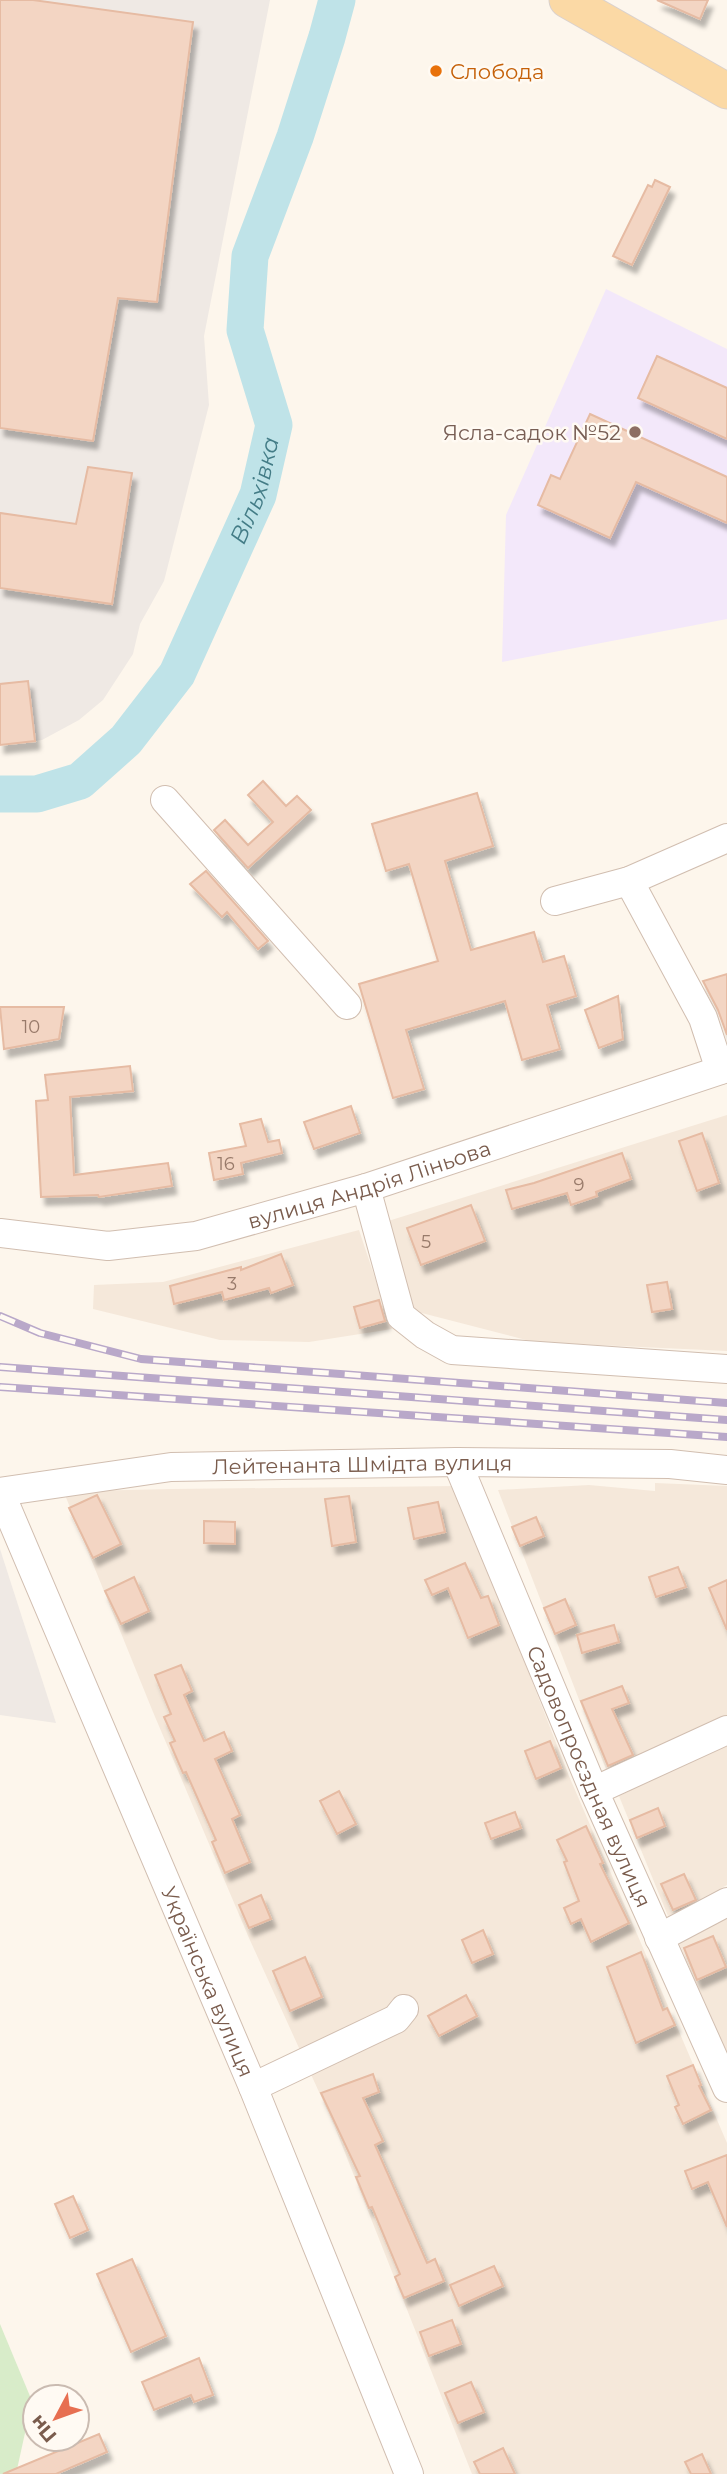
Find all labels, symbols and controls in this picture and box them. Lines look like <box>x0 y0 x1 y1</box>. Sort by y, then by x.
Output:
place label: Слобода <box>450 59 544 84</box>
marker: Слобода <box>428 63 444 79</box>
place label: Ясла-садок №52 <box>443 420 621 445</box>
marker: Ясла-садок №52 <box>627 424 643 440</box>
water label: Вільхівка <box>224 434 285 548</box>
house number: 10 <box>22 1016 40 1038</box>
street label: вулиця Андрія Ліньова <box>245 1135 494 1233</box>
house number: 16 <box>217 1153 235 1175</box>
house number: 9 <box>574 1174 585 1196</box>
house number: 5 <box>421 1231 431 1253</box>
house number: 3 <box>227 1273 237 1295</box>
street label: Лейтенанта Шмідта вулиця <box>212 1449 512 1479</box>
street label: Садовопроєздная вулиця <box>522 1642 657 1911</box>
street label: Українська вулиця <box>157 1883 260 2081</box>
north arrow <box>21 2383 91 2453</box>
text: Пн <box>25 2410 62 2447</box>

